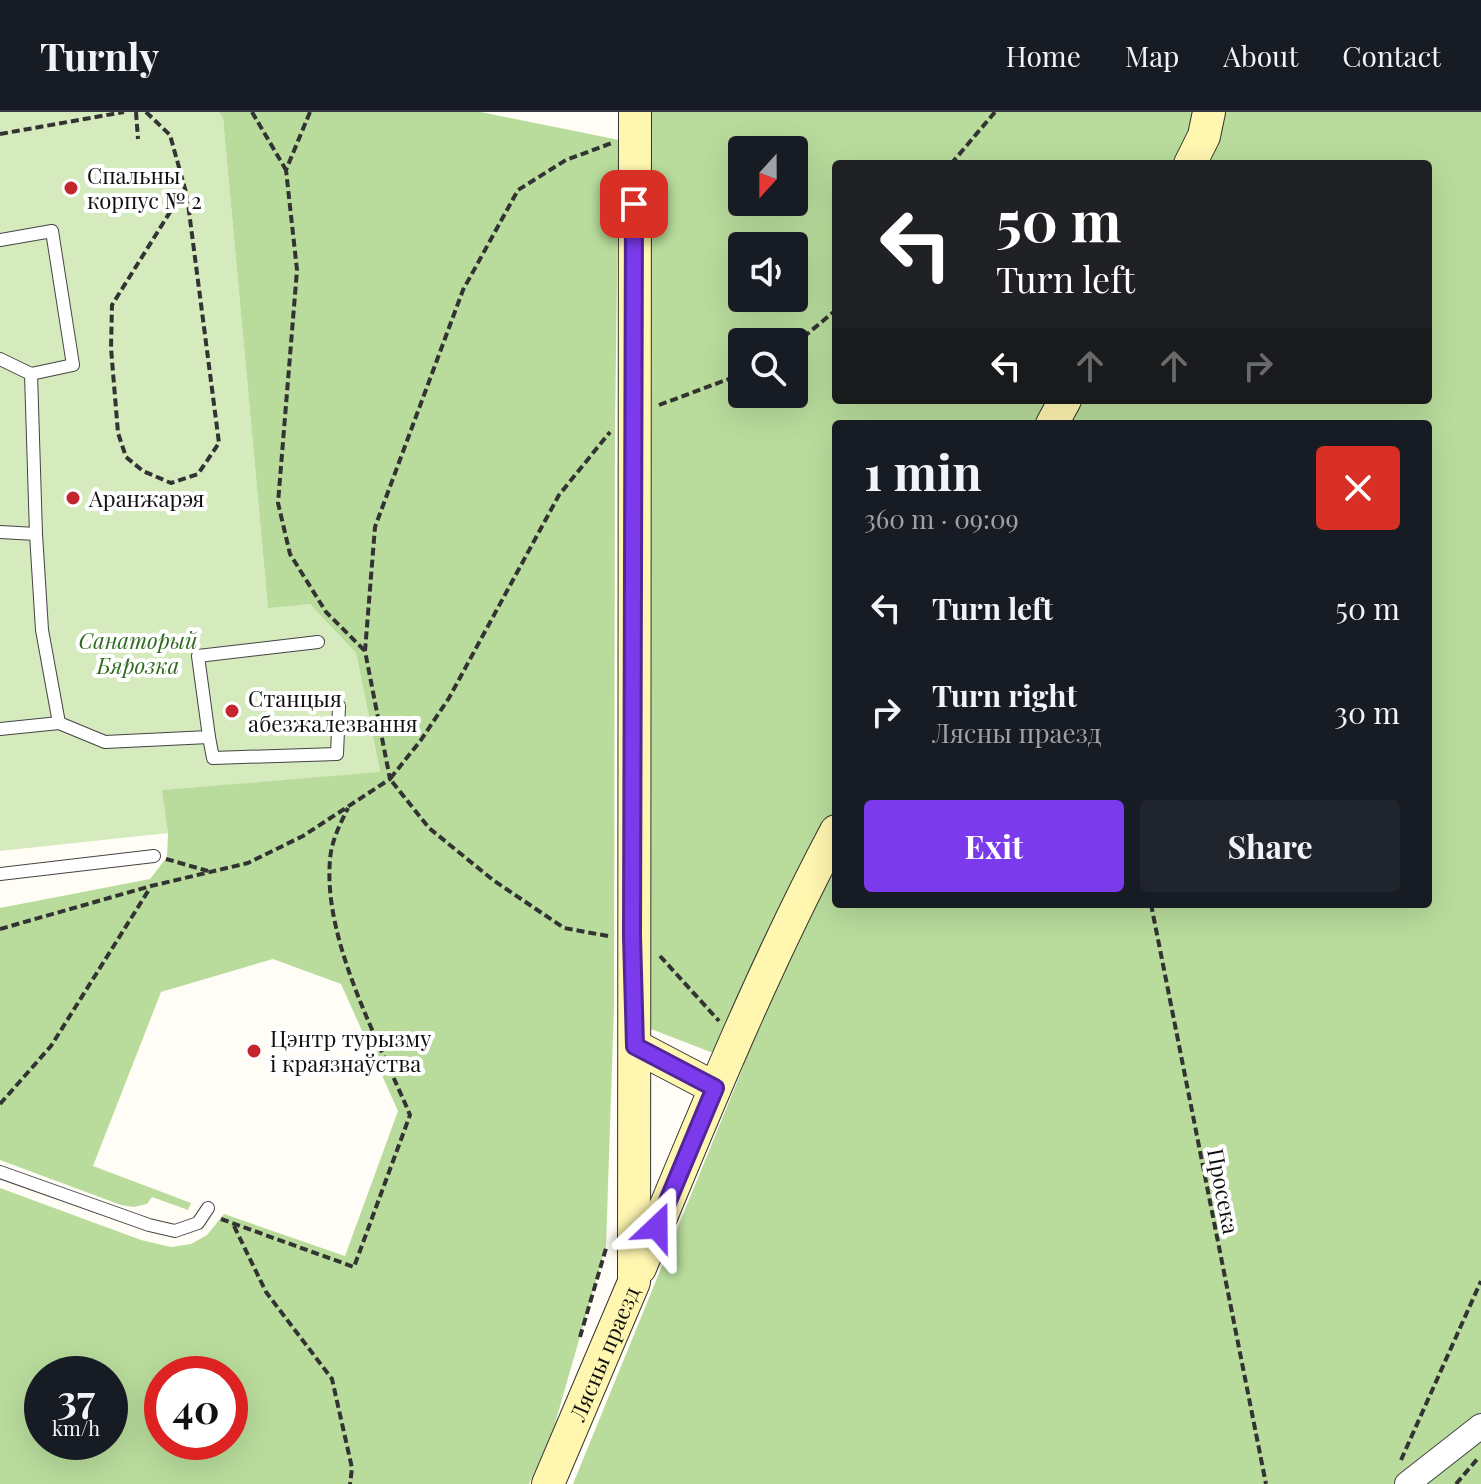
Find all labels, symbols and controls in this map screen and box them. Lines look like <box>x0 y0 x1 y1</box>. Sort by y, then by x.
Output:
text: Turnly <box>40 30 159 81</box>
text: Home <box>1006 37 1081 74</box>
text: Map <box>1125 37 1179 74</box>
text: About <box>1223 37 1298 74</box>
text: Contact <box>1342 37 1441 74</box>
north arrow <box>728 136 808 216</box>
map controls <box>728 136 808 408</box>
place label: Спальны корпус № 2 <box>87 160 202 215</box>
pin <box>600 170 668 238</box>
marker: Спальны корпус № 2 <box>62 179 80 197</box>
icon: arrive <box>612 182 656 226</box>
text: 50 m <box>996 182 1122 257</box>
icon: left <box>864 192 968 296</box>
button: sound <box>728 232 808 312</box>
text: Turn left <box>996 254 1135 302</box>
button: search <box>728 328 808 408</box>
icon: left <box>984 344 1028 388</box>
icon: ahead <box>1068 344 1112 388</box>
icon: ahead <box>1152 344 1196 388</box>
icon: right <box>1236 344 1280 388</box>
text: 1 min <box>864 439 982 503</box>
button: close <box>1316 446 1400 530</box>
place label: Аранжарэя <box>88 483 205 513</box>
marker: Аранжарэя <box>64 489 82 507</box>
text: 360 m · 09:09 <box>864 501 1019 536</box>
icon: left <box>864 586 908 630</box>
text: Turn left <box>932 588 1053 628</box>
text: 50 m <box>1335 588 1400 628</box>
park label: Санаторый Бярозка <box>78 625 198 680</box>
text: Turn right <box>932 675 1077 715</box>
place label: Станцыя абезжалезвання <box>248 683 418 738</box>
icon: right <box>864 690 908 734</box>
text: 30 m <box>1334 692 1400 732</box>
marker: Станцыя абезжалезвання <box>223 702 241 720</box>
text: Лясны праезд <box>932 715 1101 750</box>
button: Exit <box>864 800 1124 892</box>
button: Share <box>1140 800 1400 892</box>
place label: Цэнтр турызму і краязнаўства <box>270 1023 431 1078</box>
marker: Цэнтр турызму і краязнаўства <box>245 1042 263 1060</box>
street label: Просека <box>1201 1146 1247 1236</box>
position arrow <box>615 1185 699 1269</box>
street label: Лясны праезд <box>561 1281 646 1426</box>
speed limit sign: 40 <box>144 1356 248 1460</box>
text: 37 <box>57 1371 95 1424</box>
text: km/h <box>52 1414 100 1441</box>

